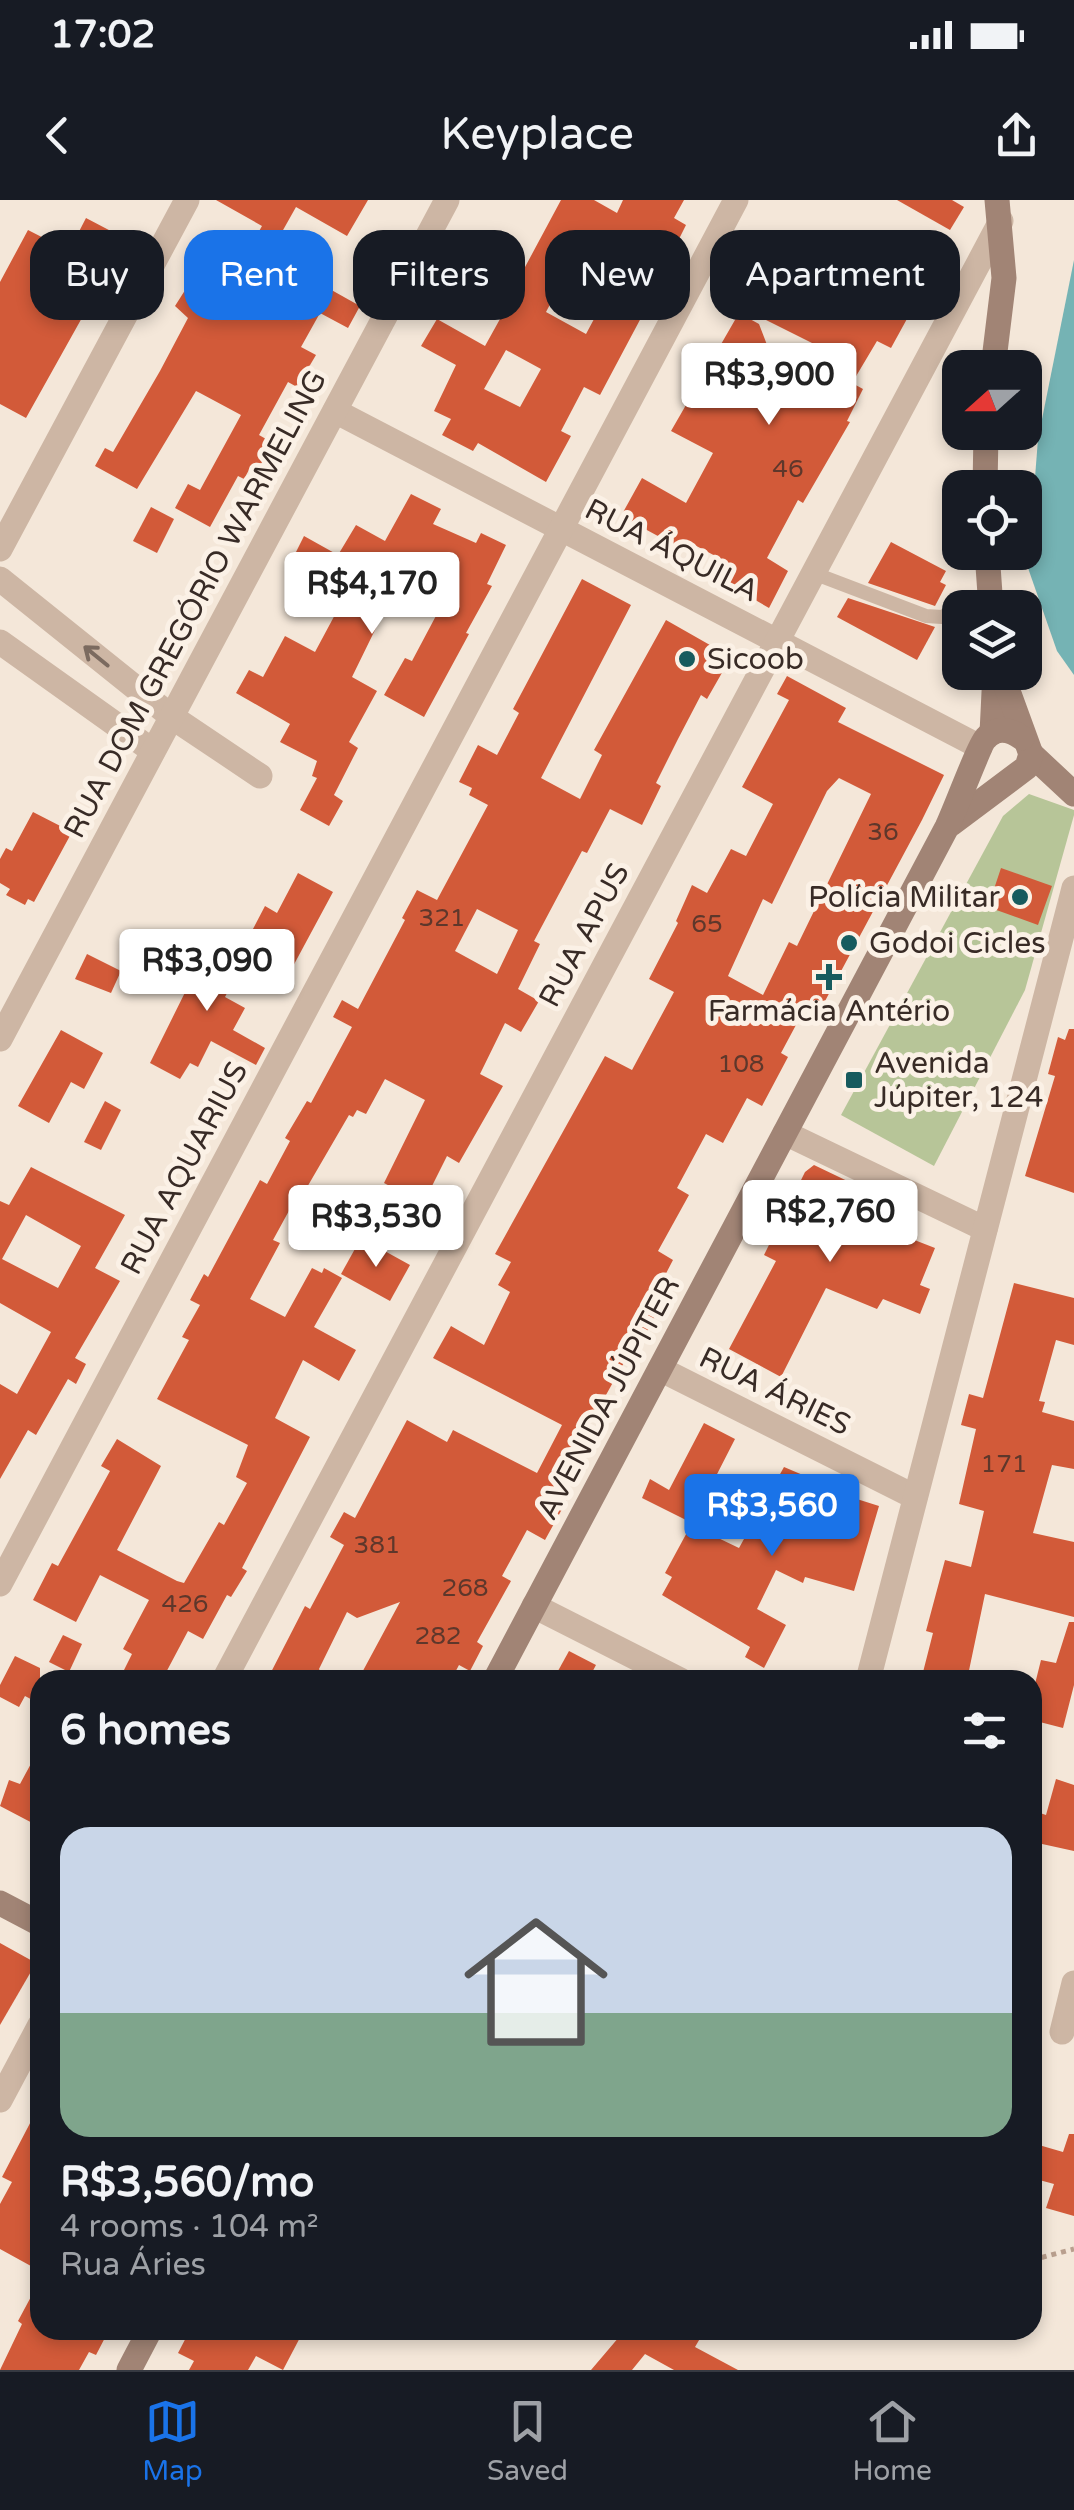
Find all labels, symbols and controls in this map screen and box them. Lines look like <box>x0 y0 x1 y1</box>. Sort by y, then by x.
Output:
text: 17:02 <box>50 12 155 58</box>
icon: back <box>30 108 85 163</box>
text: Keyplace <box>440 108 634 162</box>
icon: share <box>989 108 1044 163</box>
chip: Buy <box>30 230 164 320</box>
chip: Rent <box>184 230 333 320</box>
chip: Filters <box>353 230 525 320</box>
chip: New <box>545 230 690 320</box>
chip: Apartment <box>710 230 960 320</box>
pin: R$3,900 <box>677 343 861 428</box>
north arrow <box>942 350 1042 450</box>
map controls <box>942 350 1042 690</box>
text: R$3,900 <box>703 356 835 394</box>
street label: RUA DOM GREGÓRIO WARMELING <box>56 364 335 844</box>
house number: 46 <box>772 454 804 484</box>
button: locate <box>942 470 1042 570</box>
street label: RUA ÁQUILA <box>579 491 765 610</box>
pin: R$4,170 <box>280 552 464 637</box>
text: R$4,170 <box>306 565 438 603</box>
button: layers <box>942 590 1042 690</box>
place label: Sicoob <box>707 641 804 678</box>
one-way arrow <box>83 645 109 667</box>
marker: Sicoob <box>676 648 698 670</box>
house number: 36 <box>867 817 899 847</box>
street label: RUA APUS <box>531 857 638 1013</box>
place label: Polícia Militar <box>808 879 1000 916</box>
marker: Polícia Militar <box>1009 886 1031 908</box>
house number: 321 <box>418 903 466 933</box>
house number: 65 <box>691 909 723 939</box>
place label: Godoi Cicles <box>869 925 1046 962</box>
pin: R$3,090 <box>115 929 299 1014</box>
marker: Godoi Cicles <box>838 932 860 954</box>
text: R$3,090 <box>141 942 273 980</box>
marker: Farmácia Antério <box>818 966 840 988</box>
place label: Farmácia Antério <box>708 993 950 1030</box>
place label: Avenida Júpiter, 124 <box>874 1045 1044 1116</box>
house number: 108 <box>717 1049 765 1079</box>
street label: RUA AQUARIUS <box>113 1056 256 1281</box>
marker: Avenida Júpiter, 124 <box>843 1069 865 1091</box>
pin: R$2,760 <box>738 1180 922 1265</box>
pin: R$3,530 <box>284 1185 468 1270</box>
text: R$2,760 <box>765 1193 895 1231</box>
text: R$3,530 <box>310 1198 442 1236</box>
street label: AVENIDA JÚPITER <box>529 1270 688 1526</box>
street label: RUA ÁRIES <box>693 1339 856 1444</box>
house number: 171 <box>980 1449 1028 1479</box>
pin: R$3,560 <box>680 1474 864 1559</box>
text: R$3,560 <box>706 1487 838 1525</box>
house number: 381 <box>353 1530 401 1560</box>
house number: 268 <box>441 1573 489 1603</box>
house number: 426 <box>161 1589 209 1619</box>
house number: 282 <box>414 1621 462 1651</box>
icon: filters <box>957 1703 1012 1758</box>
text: 6 homes <box>60 1705 231 1756</box>
icon: home <box>446 1892 626 2072</box>
text: R$3,560/mo <box>60 2157 314 2208</box>
text: 4 rooms · 104 m² <box>60 2208 319 2246</box>
text: Rua Áries <box>60 2246 206 2284</box>
tab: Map <box>142 2394 203 2488</box>
tab: Saved <box>487 2394 568 2488</box>
tab: Home <box>852 2394 932 2488</box>

